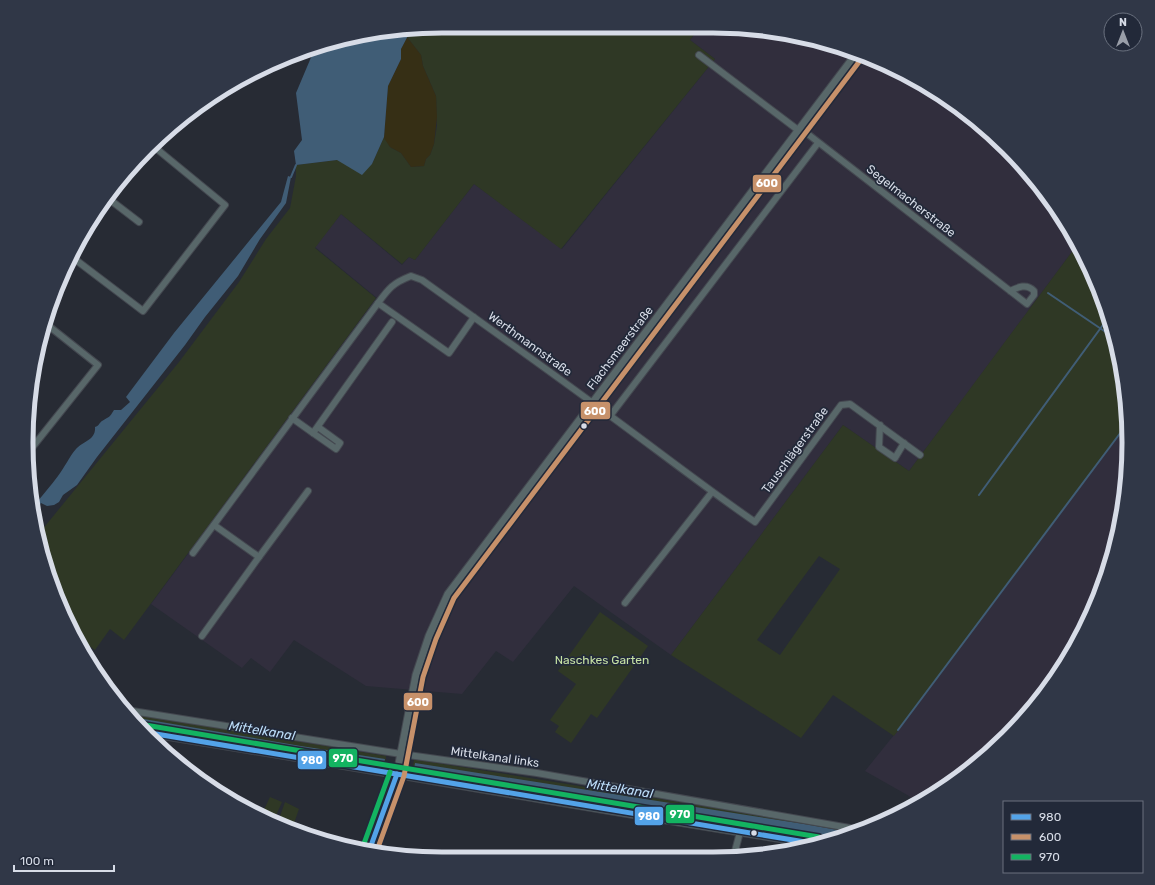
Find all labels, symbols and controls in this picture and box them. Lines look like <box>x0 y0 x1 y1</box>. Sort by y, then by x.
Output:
north arrow <box>1103 12 1143 52</box>
text: N <box>1119 16 1127 29</box>
street label: Segelmacherstraße <box>864 162 959 240</box>
line badge: 600 <box>752 174 782 193</box>
text: 600 <box>756 177 778 190</box>
street label: Flachsmeerstraße <box>584 303 656 393</box>
street label: Werthmannstraße <box>485 309 575 379</box>
line badge: 600 <box>580 401 611 420</box>
street label: Tauschlägerstraße <box>759 404 831 496</box>
text: 600 <box>584 405 606 418</box>
unlabelled marker <box>579 421 589 431</box>
park label: Naschkes Garten <box>555 653 649 667</box>
line badge: 600 <box>403 692 433 711</box>
text: 600 <box>407 696 429 709</box>
water label: Mittelkanal <box>228 718 297 743</box>
street label: Mittelkanal links <box>450 744 540 770</box>
line badge: 970 <box>328 748 358 768</box>
line badge: 980 <box>297 750 327 770</box>
text: 970 <box>333 752 353 765</box>
text: 980 <box>301 754 323 767</box>
water label: Mittelkanal <box>586 776 655 801</box>
legend <box>1003 801 1143 873</box>
line badge: 970 <box>665 804 695 824</box>
line badge: 980 <box>634 806 664 826</box>
text: 970 <box>670 808 690 821</box>
text: 980 <box>638 810 660 823</box>
text: 980 <box>1039 810 1061 824</box>
unlabelled marker <box>749 828 759 838</box>
text: 600 <box>1039 830 1061 844</box>
scale bar <box>14 847 114 873</box>
text: 970 <box>1039 850 1060 864</box>
text: 100 m <box>20 854 54 868</box>

